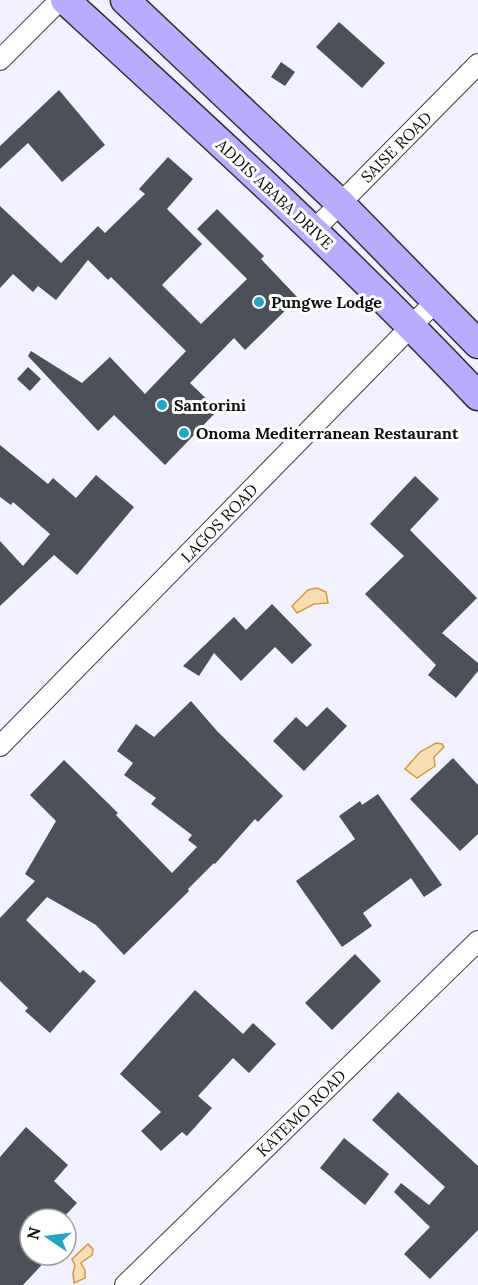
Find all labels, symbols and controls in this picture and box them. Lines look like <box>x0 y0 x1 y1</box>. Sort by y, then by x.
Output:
street label: SAISE ROAD <box>356 107 436 187</box>
street label: ADDIS ABABA DRIVE <box>212 134 338 253</box>
place label: Pungwe Lodge <box>271 292 382 312</box>
marker: Pungwe Lodge <box>252 295 266 309</box>
place label: Santorini <box>174 395 246 415</box>
marker: Santorini <box>155 398 169 412</box>
place label: Onoma Mediterranean Restaurant <box>196 423 459 443</box>
marker: Onoma Mediterranean Restaurant <box>177 426 191 440</box>
street label: LAGOS ROAD <box>176 479 262 567</box>
street label: KATEMO ROAD <box>252 1065 350 1161</box>
north arrow <box>18 1207 78 1267</box>
text: N <box>22 1225 45 1242</box>

